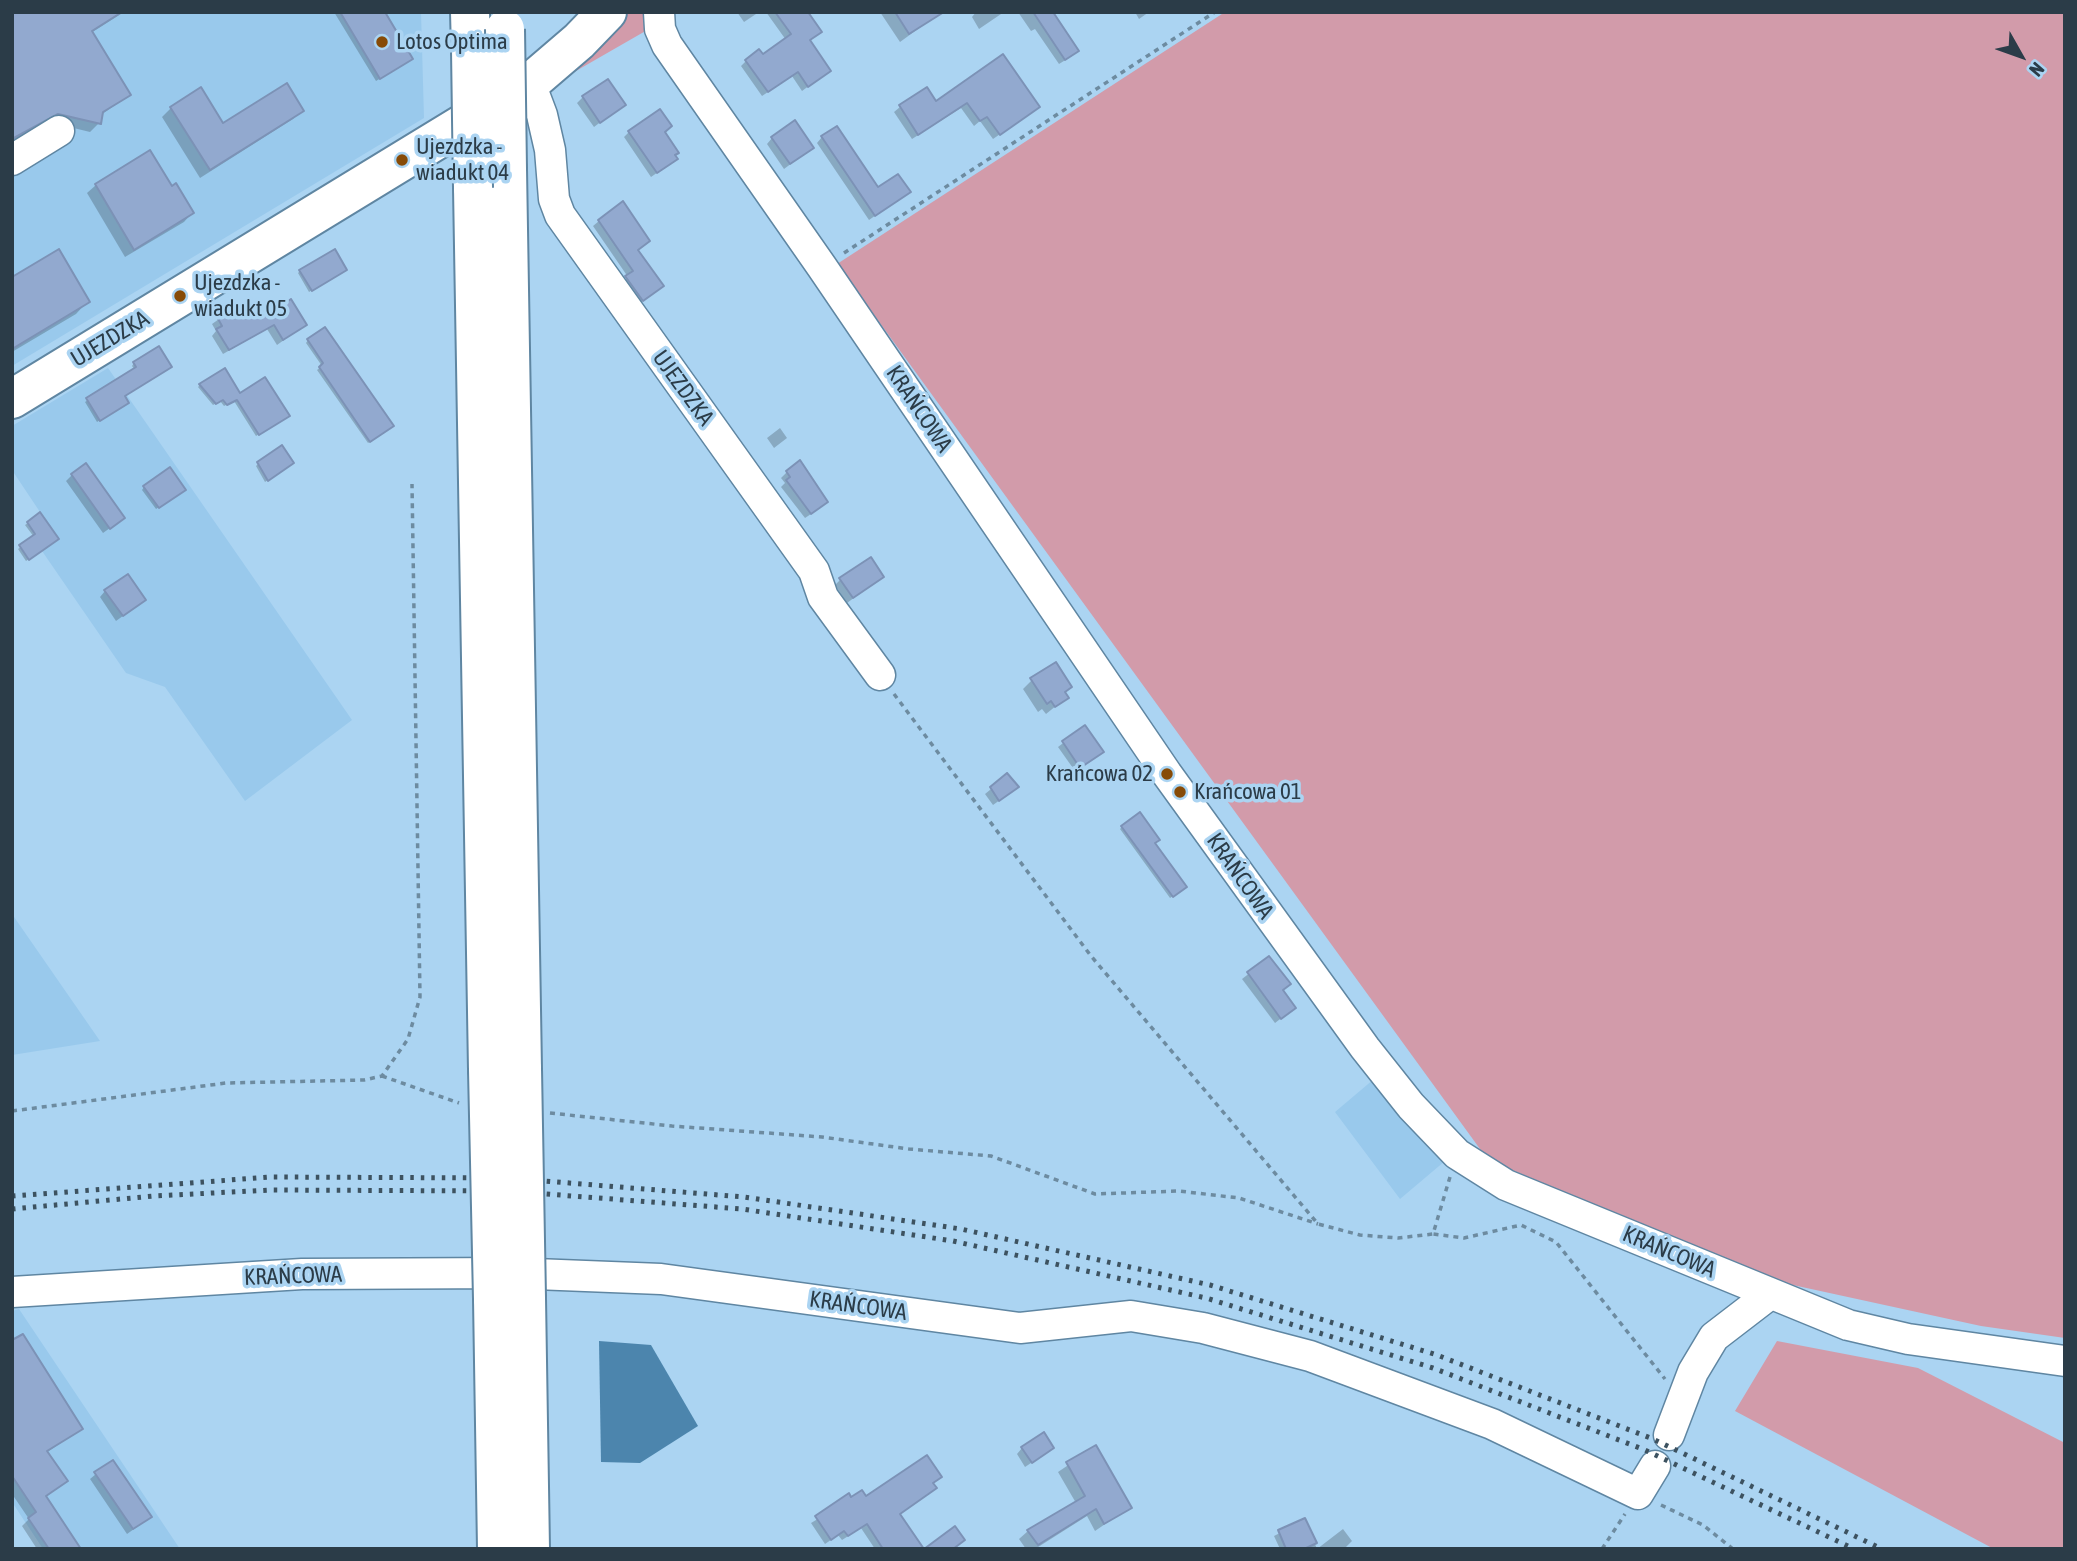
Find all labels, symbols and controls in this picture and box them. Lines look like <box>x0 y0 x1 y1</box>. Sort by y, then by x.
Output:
north arrow <box>1986 21 2056 91</box>
place label: Lotos Optima <box>396 28 508 56</box>
marker: Lotos Optima <box>374 34 390 50</box>
text: N <box>2025 58 2049 81</box>
place label: Ujezdzka - wiadukt 04 <box>416 133 509 187</box>
marker: Ujezdzka - wiadukt 04 <box>394 152 410 168</box>
place label: Ujezdzka - wiadukt 05 <box>194 269 287 323</box>
marker: Ujezdzka - wiadukt 05 <box>172 288 188 304</box>
street label: UJEZDZKA <box>66 305 154 373</box>
street label: UJEZDZKA <box>646 345 720 431</box>
street label: KRAŃCOWA <box>880 361 958 457</box>
place label: Krańcowa 02 <box>1045 760 1153 788</box>
marker: Krańcowa 02 <box>1159 766 1175 782</box>
place label: Krańcowa 01 <box>1194 778 1302 806</box>
marker: Krańcowa 01 <box>1172 784 1188 800</box>
street label: KRAŃCOWA <box>1201 828 1279 924</box>
street label: KRAŃCOWA <box>1618 1220 1720 1284</box>
street label: KRAŃCOWA <box>243 1260 343 1292</box>
street label: KRAŃCOWA <box>807 1286 909 1326</box>

